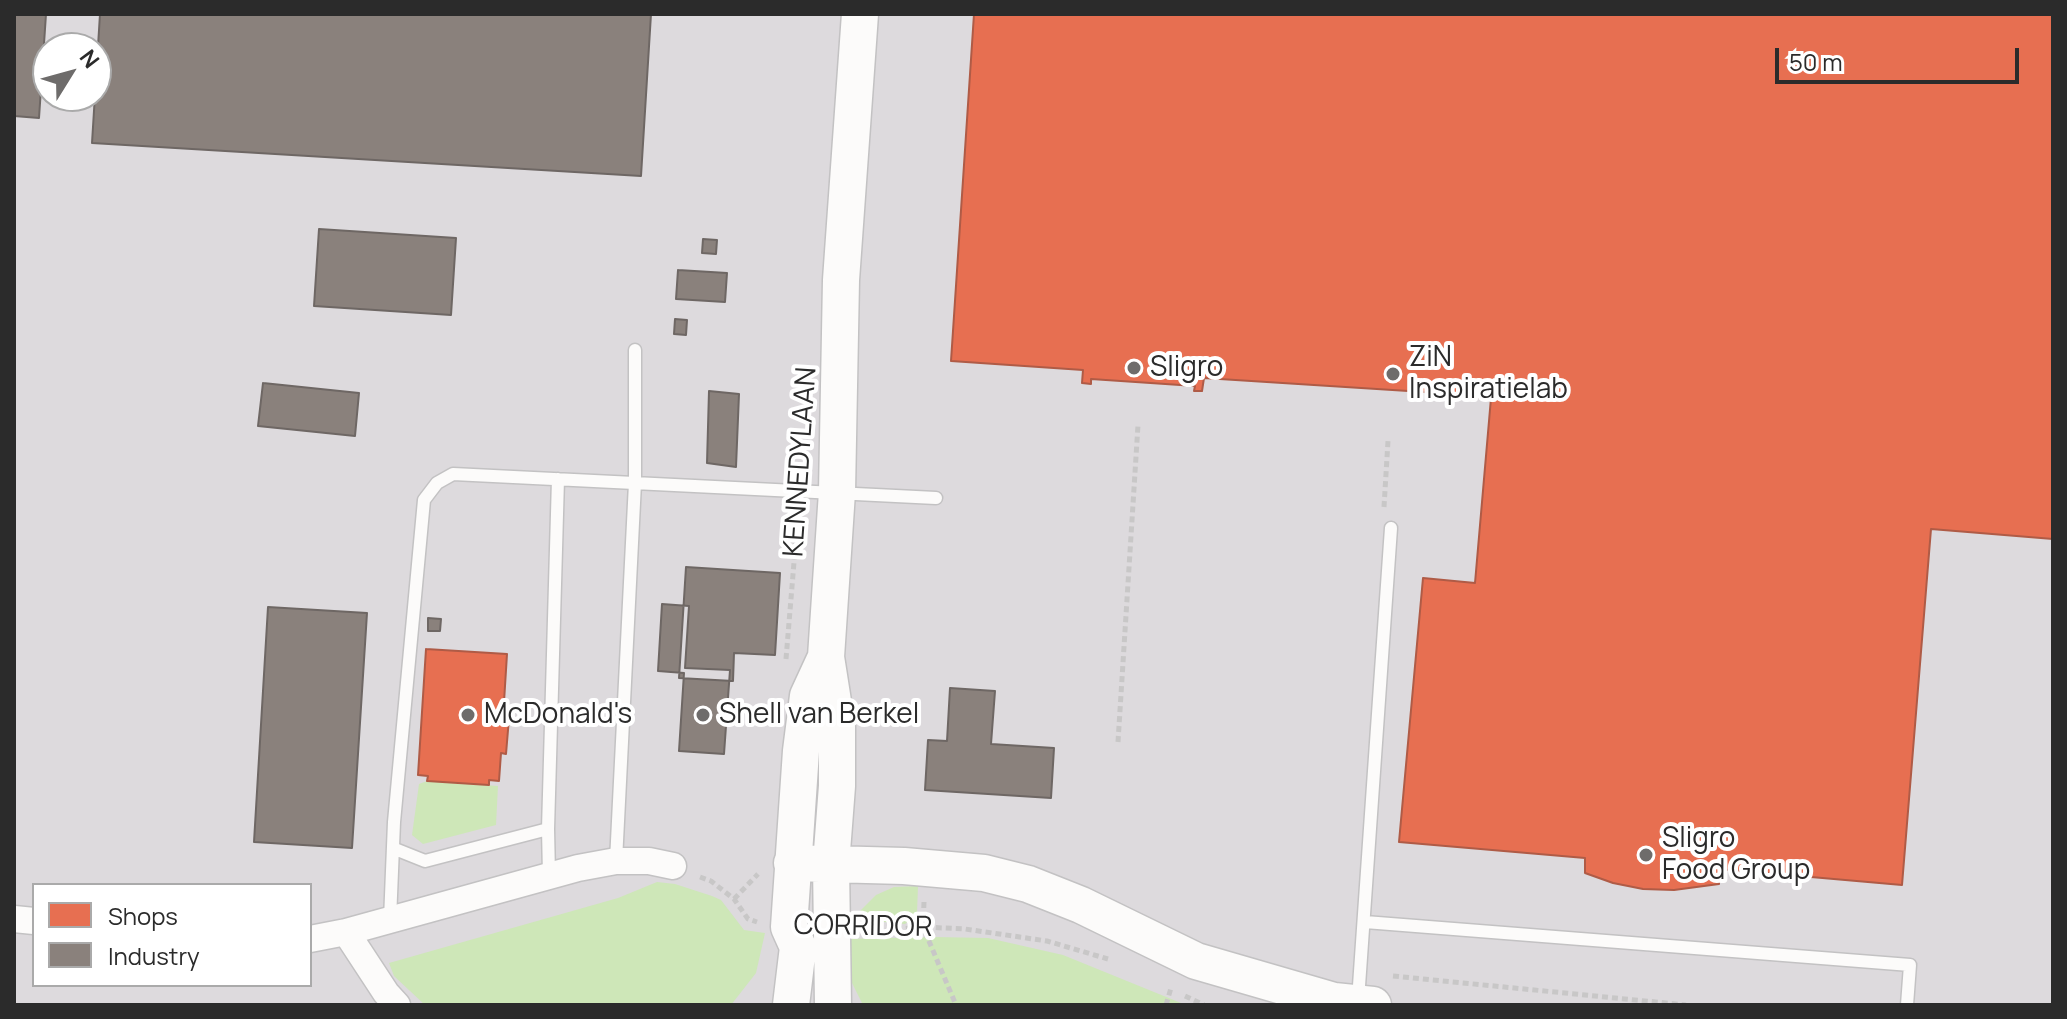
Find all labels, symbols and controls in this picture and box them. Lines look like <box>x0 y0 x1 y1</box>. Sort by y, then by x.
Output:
north arrow <box>32 32 112 112</box>
scale bar <box>1779 32 2023 82</box>
text: N <box>73 43 106 74</box>
text: 50 m <box>1789 45 1843 78</box>
place label: ZiN Inspiratielab <box>1409 341 1568 407</box>
place label: Sligro <box>1150 351 1223 385</box>
marker: Sligro <box>1125 359 1143 377</box>
marker: ZiN Inspiratielab <box>1384 365 1402 383</box>
street label: KENNEDYLAAN <box>778 366 824 558</box>
place label: McDonald's <box>484 698 632 732</box>
place label: Shell van Berkel <box>719 698 919 732</box>
marker: McDonald's <box>459 706 477 724</box>
marker: Shell van Berkel <box>694 706 712 724</box>
place label: Sligro Food Group <box>1662 822 1810 888</box>
marker: Sligro Food Group <box>1637 846 1655 864</box>
legend <box>32 883 312 987</box>
text: Shops <box>108 899 178 932</box>
street label: CORRIDOR <box>793 909 933 945</box>
text: Industry <box>108 939 200 972</box>

